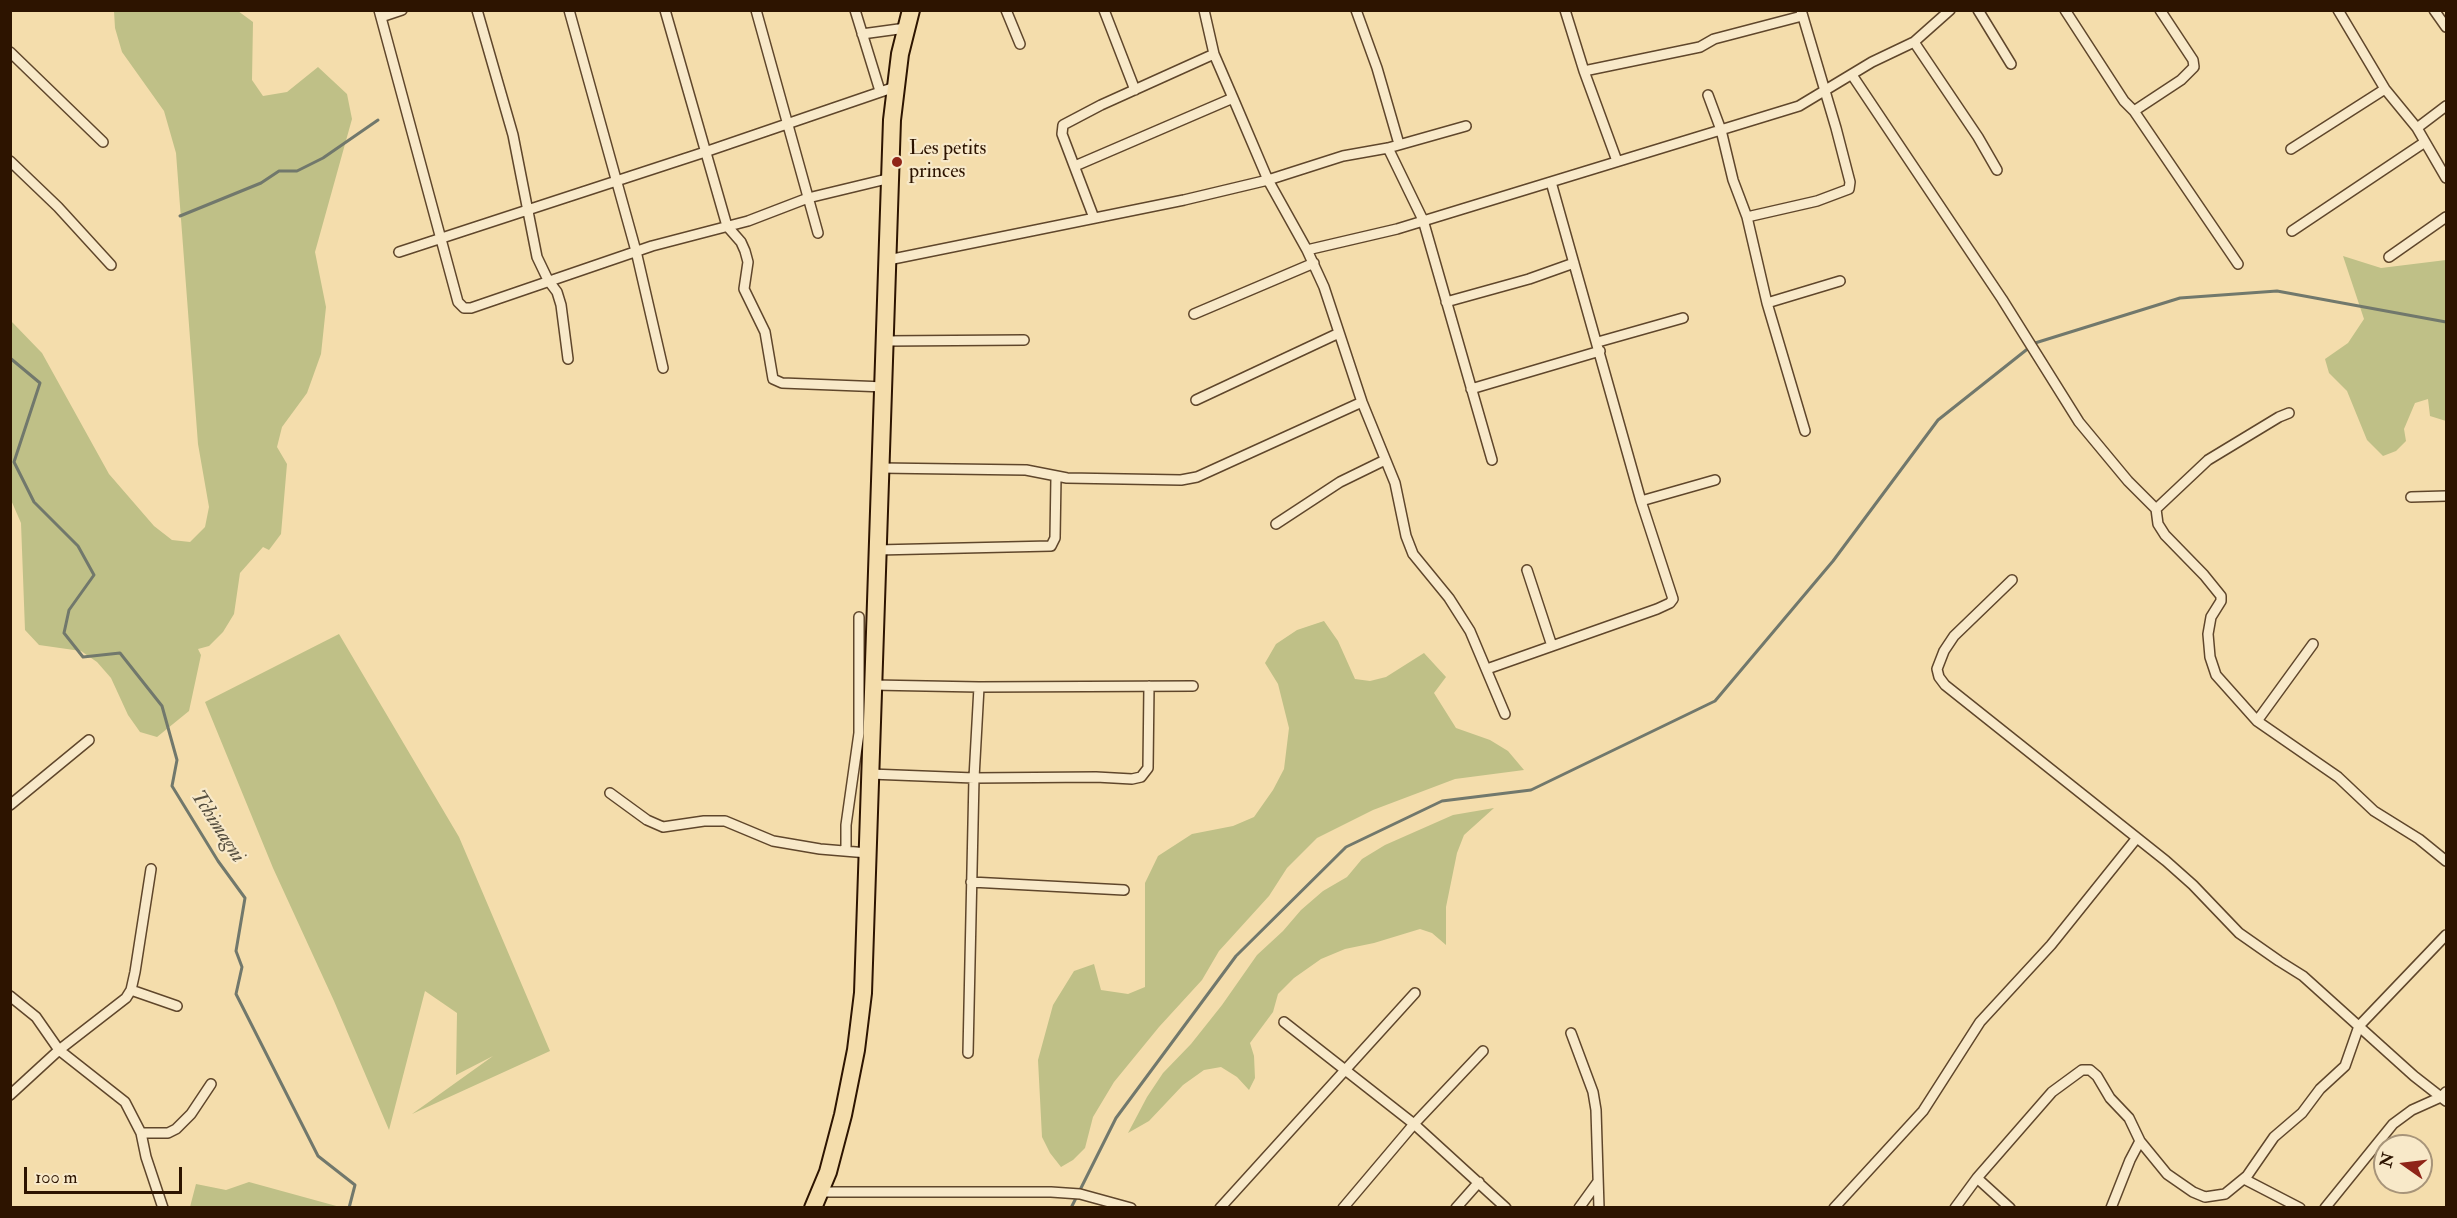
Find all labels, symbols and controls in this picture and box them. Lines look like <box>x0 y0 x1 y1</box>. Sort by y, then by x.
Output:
place label: Les petits princes <box>909 138 986 185</box>
marker: Les petits princes <box>890 155 904 169</box>
water label: Tchimagni <box>184 786 250 868</box>
north arrow <box>2373 1134 2433 1194</box>
text: N <box>2376 1151 2399 1170</box>
scale bar <box>27 1155 184 1193</box>
text: 100 m <box>35 1166 78 1189</box>

